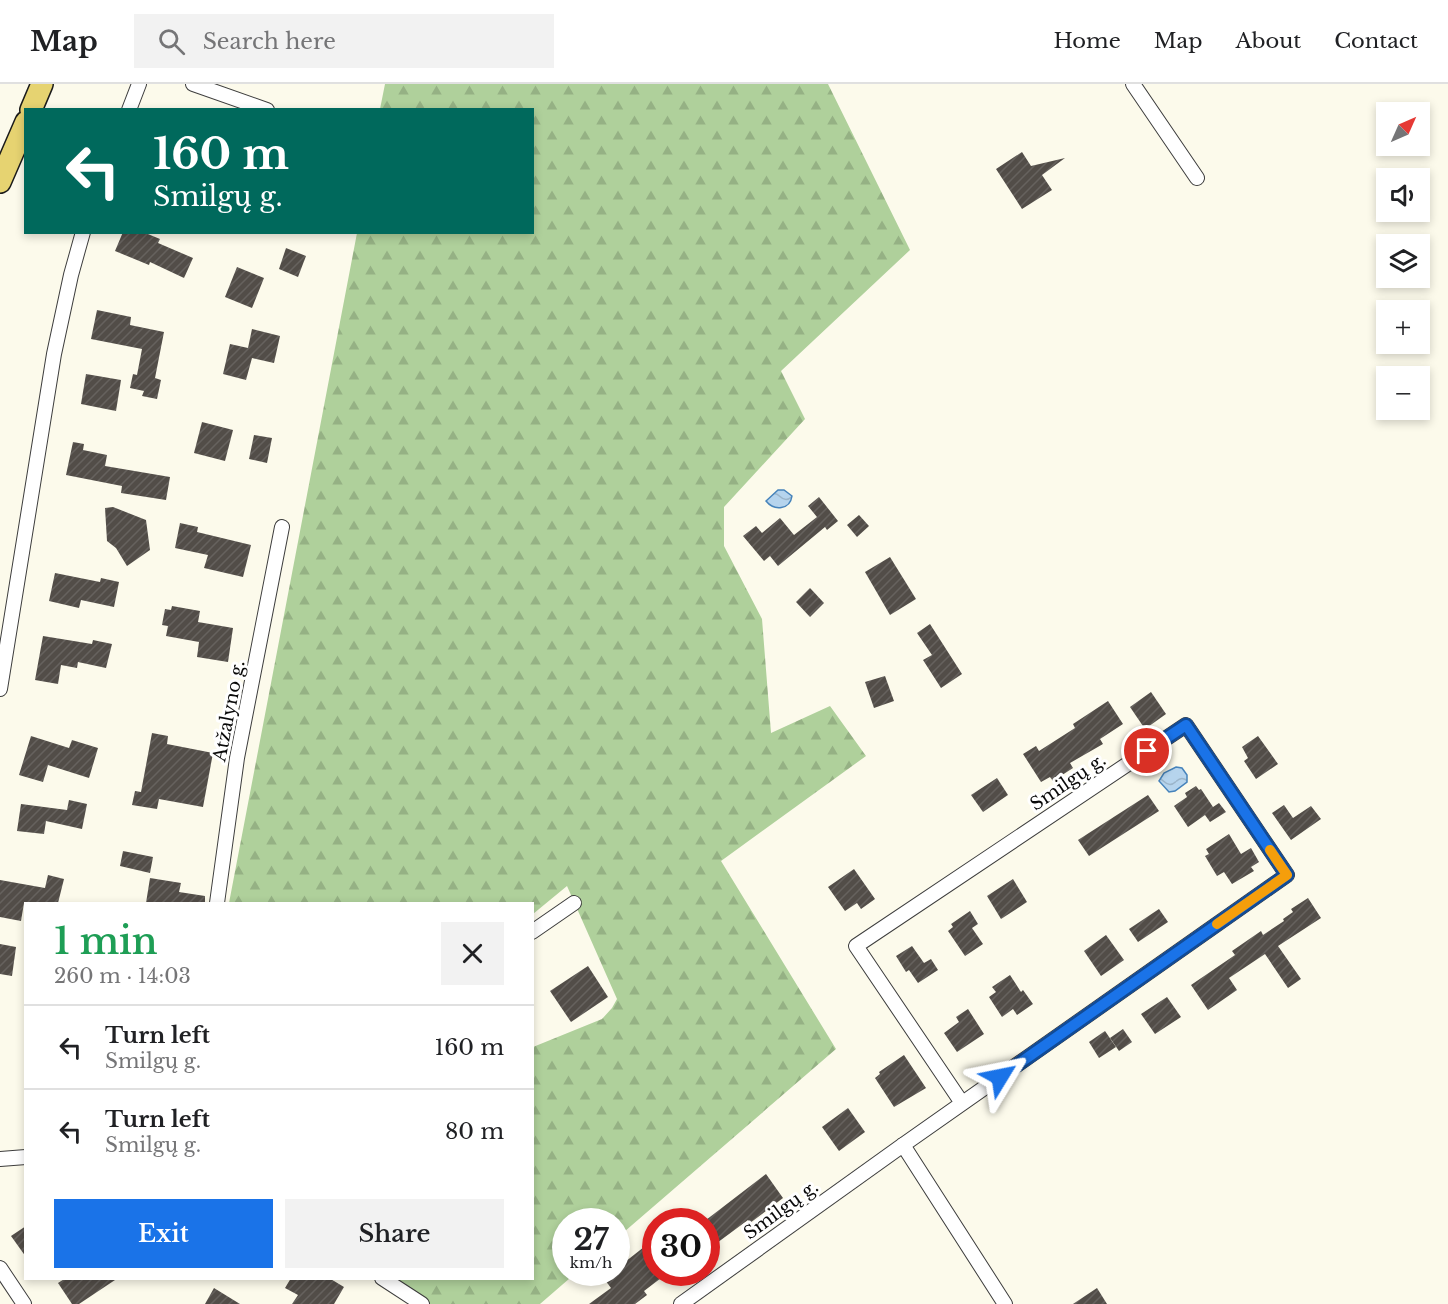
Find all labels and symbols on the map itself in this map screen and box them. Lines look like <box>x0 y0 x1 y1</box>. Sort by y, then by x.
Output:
north arrow <box>1376 102 1430 156</box>
street label: Atžalyno g. <box>208 658 250 765</box>
pin <box>1121 725 1172 776</box>
street label: Smilgų g. <box>1026 749 1110 815</box>
position arrow <box>968 1045 1032 1109</box>
street label: Smilgų g. <box>740 1176 822 1244</box>
speed limit sign: 30 <box>642 1208 720 1286</box>

